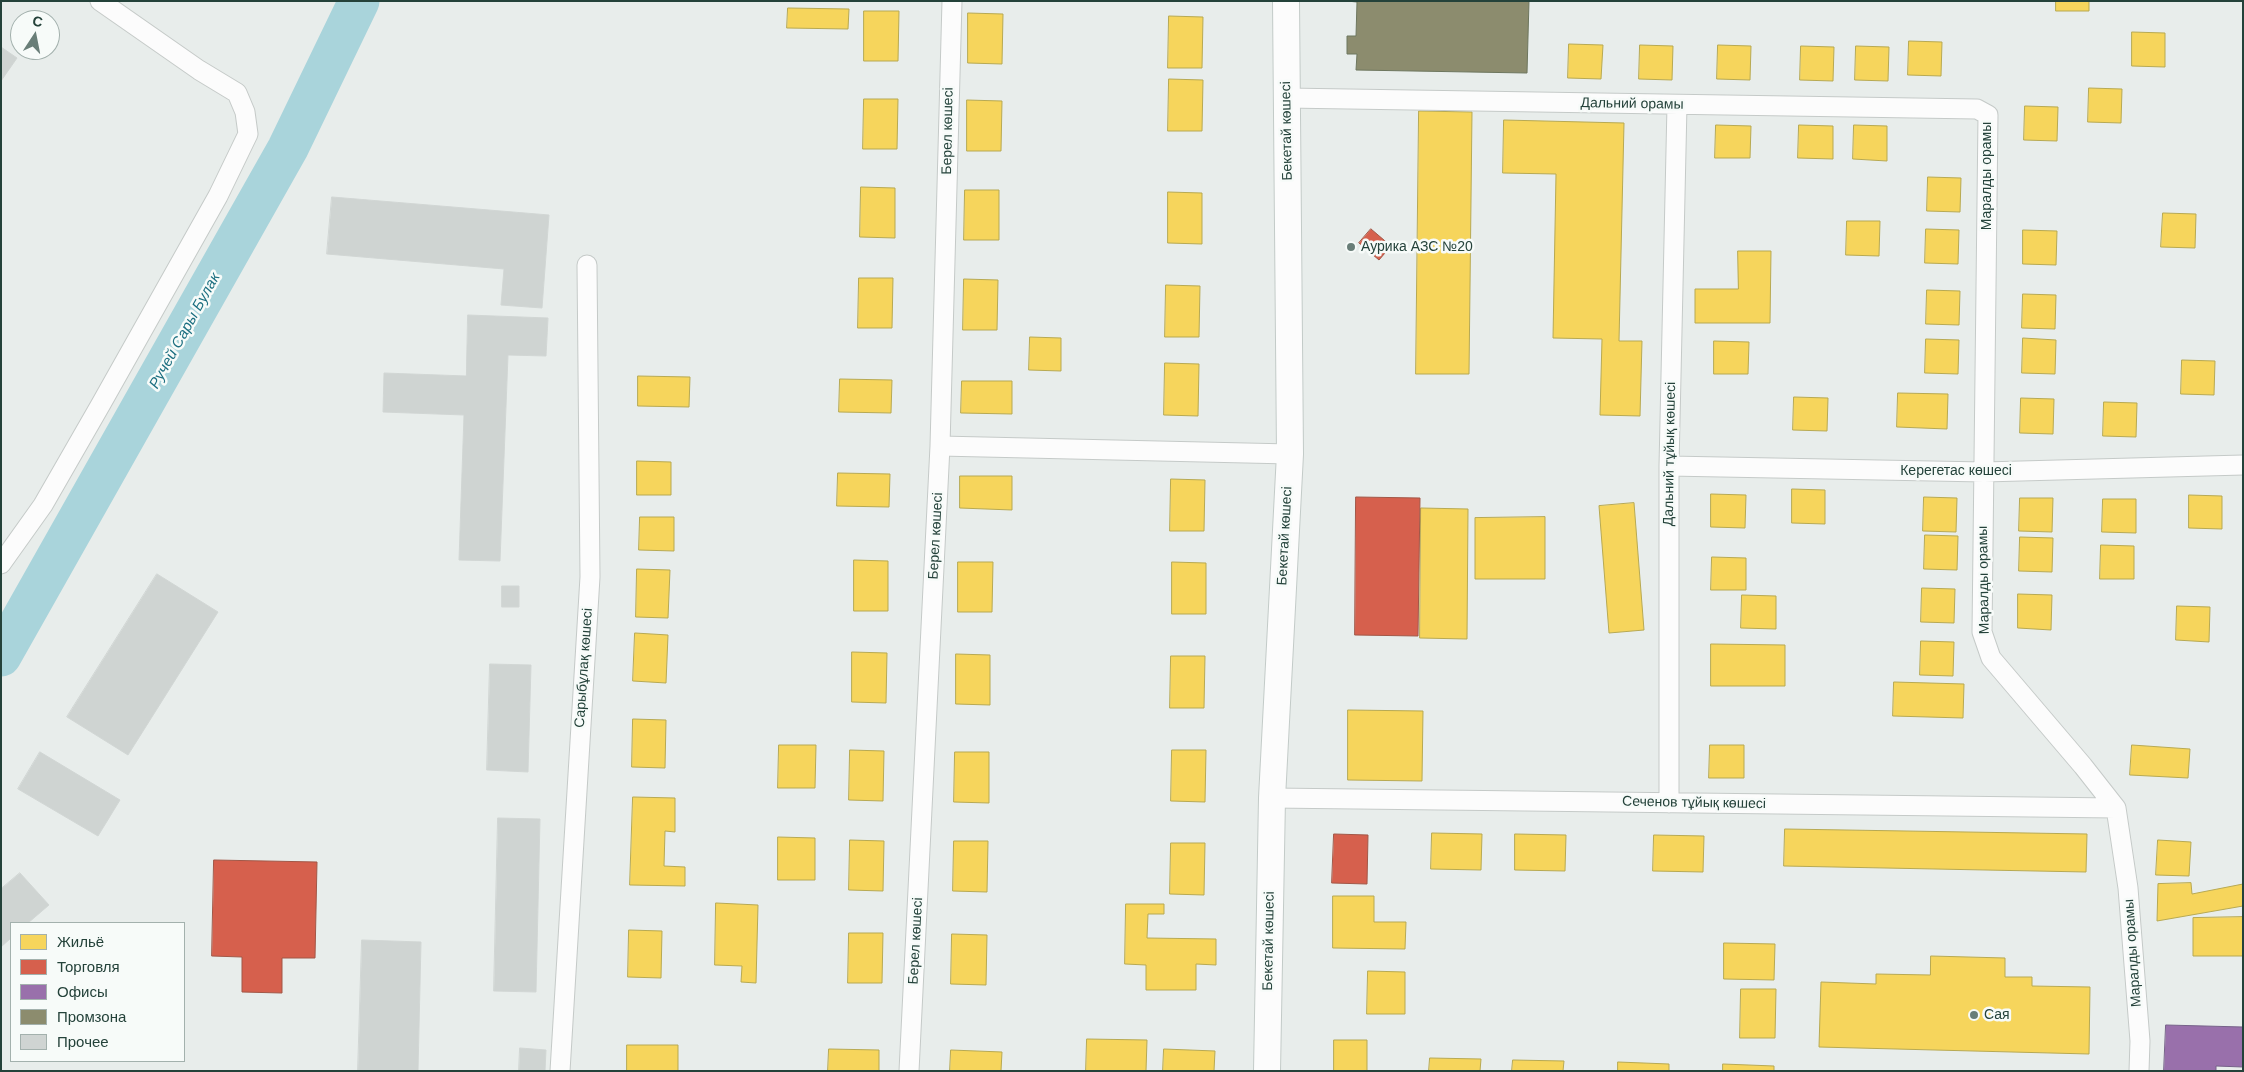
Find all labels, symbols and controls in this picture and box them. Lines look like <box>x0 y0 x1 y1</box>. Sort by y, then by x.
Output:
north arrow <box>10 10 60 60</box>
text: С <box>31 12 44 30</box>
street label: Бекетай көшесі <box>1278 81 1296 181</box>
street label: Берел көшесі <box>939 87 957 175</box>
street label: Дальний орамы <box>1580 95 1684 113</box>
street label: Маралды орамы <box>1979 122 1995 230</box>
place label: Аурика АЗС №20 <box>1361 239 1473 255</box>
marker: Аурика АЗС №20 <box>1345 241 1357 253</box>
water label: Ручей Сары Булак <box>146 270 224 392</box>
street label: Дальний тұйық көшесі <box>1660 382 1680 526</box>
street label: Керегетас көшесі <box>1900 463 2012 479</box>
street label: Бекетай көшесі <box>1274 486 1296 586</box>
street label: Берел көшесі <box>925 492 947 580</box>
street label: Маралды орамы <box>1975 526 1993 634</box>
street label: Сарыбұлақ көшесі <box>571 608 597 728</box>
street label: Сеченов тұйық көшесі <box>1622 793 1766 813</box>
street label: Бекетай көшесі <box>1260 891 1278 991</box>
street label: Берел көшесі <box>905 897 927 985</box>
street label: Маралды орамы <box>2121 898 2145 1008</box>
legend <box>10 922 185 1062</box>
text: Жильё <box>57 933 104 950</box>
text: Торговля <box>57 958 120 975</box>
text: Офисы <box>57 983 108 1000</box>
place label: Сая <box>1984 1007 2010 1023</box>
text: Промзона <box>57 1008 126 1025</box>
marker: Сая <box>1968 1009 1980 1021</box>
text: Прочее <box>57 1033 109 1050</box>

